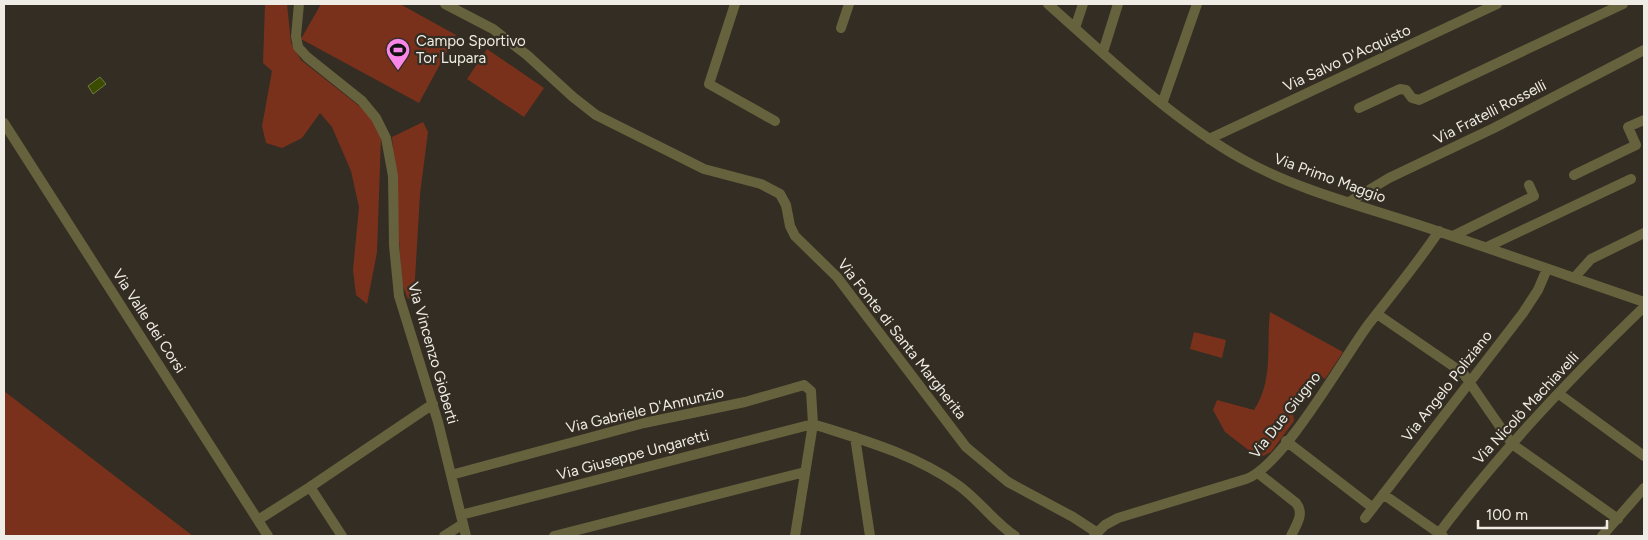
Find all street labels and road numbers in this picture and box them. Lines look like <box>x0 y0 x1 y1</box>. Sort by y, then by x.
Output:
street label: Via Salvo D'Acquisto <box>1280 20 1414 95</box>
street label: Via Fratelli Rosselli <box>1431 76 1549 148</box>
street label: Via Primo Maggio <box>1272 149 1389 207</box>
street label: Via Fonte di Santa Margherita <box>834 255 970 423</box>
street label: Via Valle dei Corsi <box>109 266 189 376</box>
street label: Via Vincenzo Gioberti <box>404 280 462 426</box>
street label: Via Angelo Poliziano <box>1398 327 1496 445</box>
street label: Via Nicolò Machiavelli <box>1469 348 1583 468</box>
street label: Via Due Giugno <box>1246 368 1325 462</box>
street label: Via Gabriele D'Annunzio <box>564 383 726 437</box>
street label: Via Giuseppe Ungaretti <box>555 426 711 484</box>

